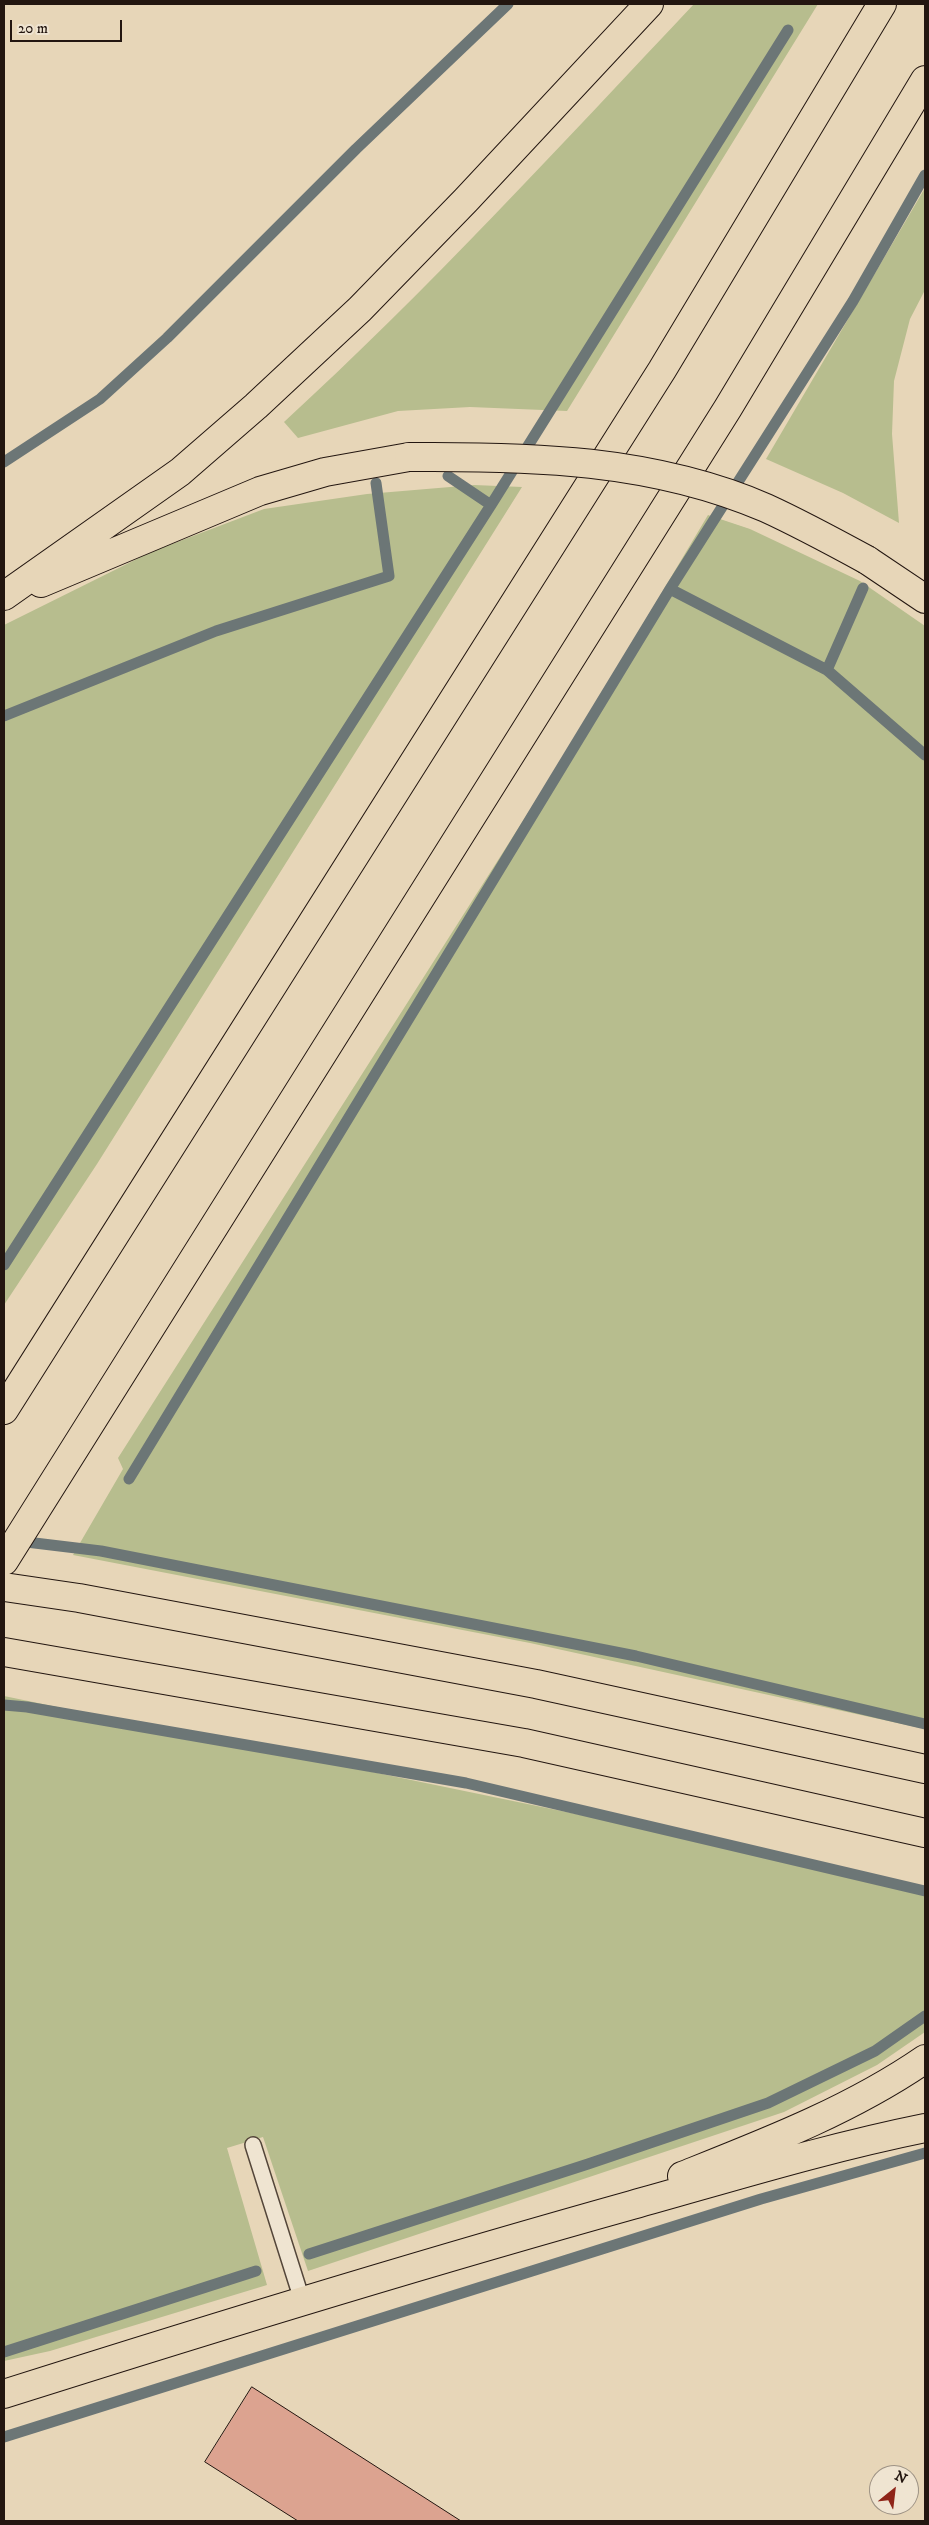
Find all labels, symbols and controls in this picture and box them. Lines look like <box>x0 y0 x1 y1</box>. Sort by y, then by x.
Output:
scale bar <box>12 10 125 42</box>
text: 20 m <box>18 19 48 38</box>
north arrow <box>869 2465 919 2515</box>
text: N <box>891 2467 910 2488</box>

